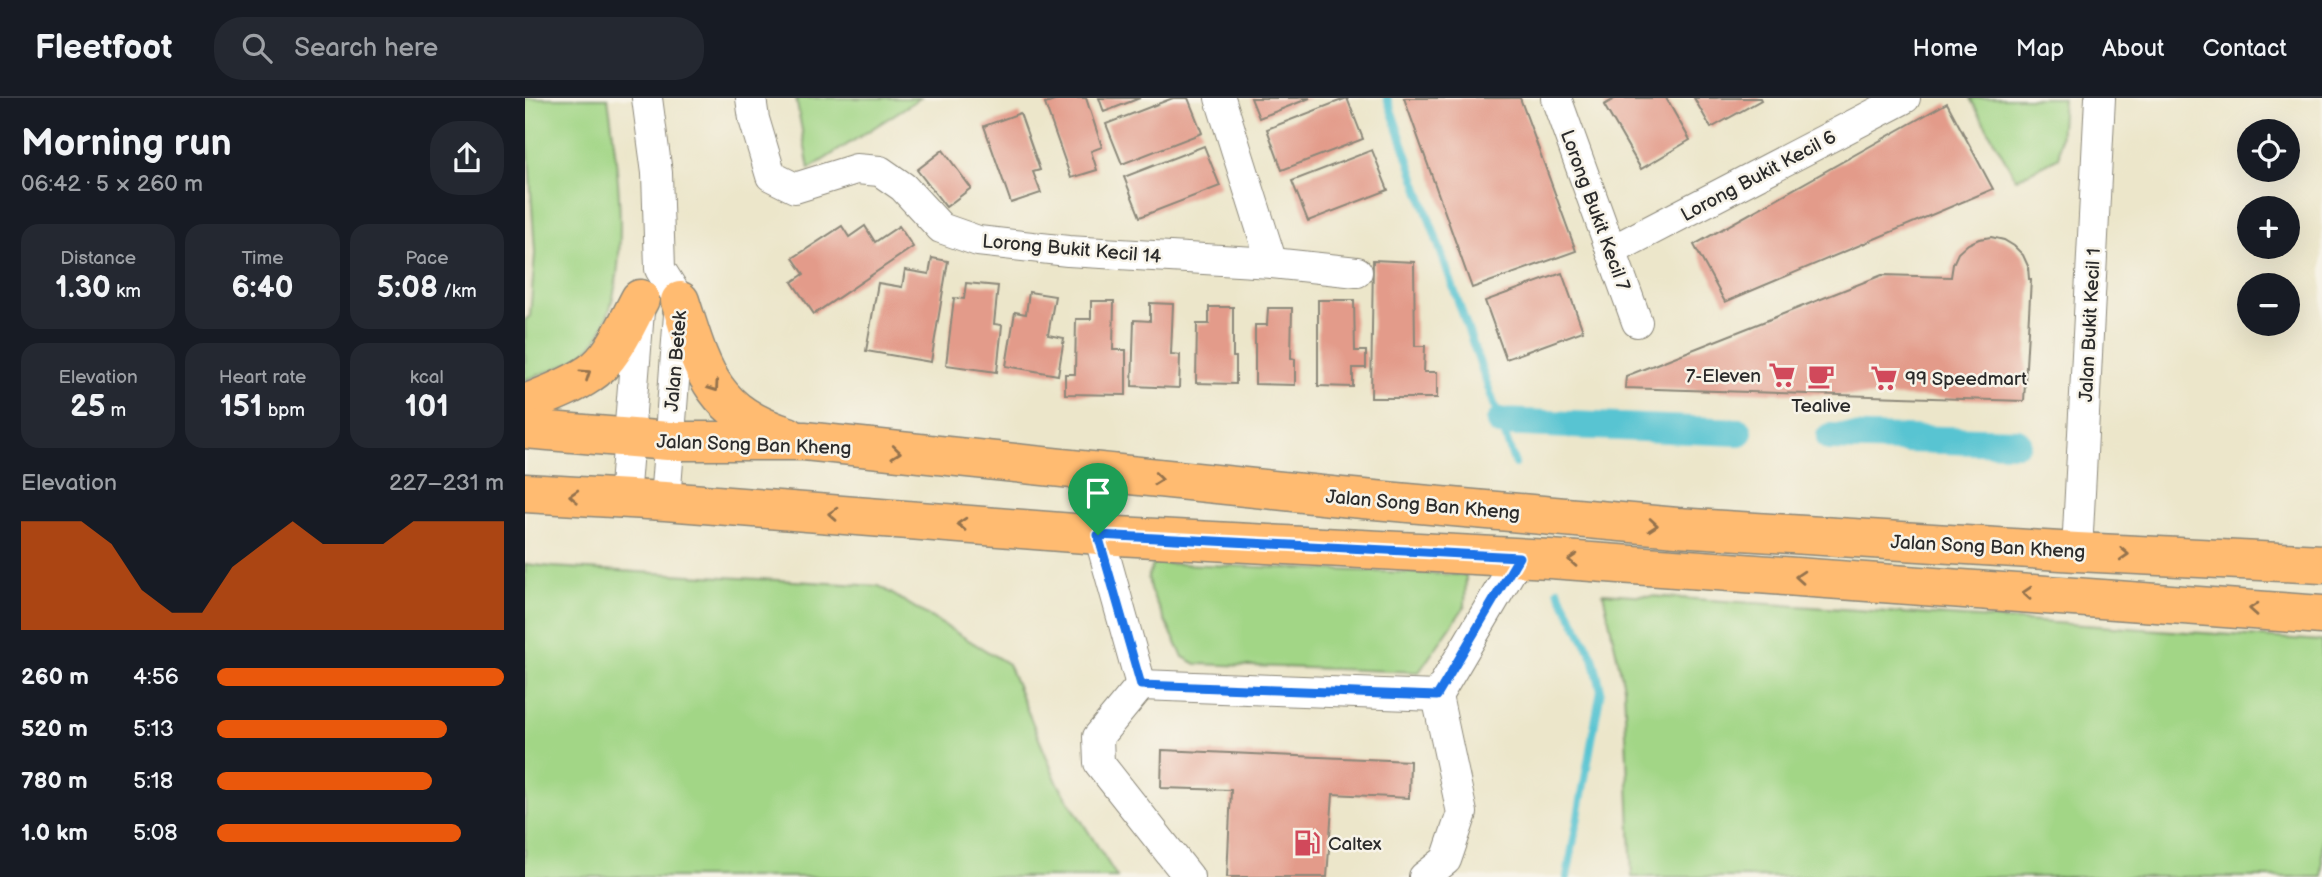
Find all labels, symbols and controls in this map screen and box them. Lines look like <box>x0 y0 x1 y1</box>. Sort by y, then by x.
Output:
search box <box>214 17 704 80</box>
text: Fleetfoot <box>35 28 172 68</box>
icon: search <box>238 29 276 67</box>
text: Search here <box>294 33 438 64</box>
text: Home <box>1913 34 1978 63</box>
text: Map <box>2016 34 2064 63</box>
text: About <box>2102 34 2164 63</box>
text: Contact <box>2202 34 2287 63</box>
map controls <box>2237 119 2300 336</box>
button: locate <box>2237 119 2300 182</box>
text: Morning run <box>21 121 232 166</box>
button: share <box>430 121 504 195</box>
street label: Lorong Bukit Kecil 6 <box>1677 126 1840 227</box>
street label: Lorong Bukit Kecil 7 <box>1555 127 1635 295</box>
text: 06:42 · 5 × 260 m <box>21 170 203 198</box>
button: + <box>2237 196 2300 259</box>
street label: Lorong Bukit Kecil 14 <box>981 230 1163 269</box>
text: Distance <box>60 247 136 270</box>
text: Time <box>241 247 284 270</box>
text: Pace <box>405 247 448 270</box>
street label: Jalan Bukit Kecil 1 <box>2075 248 2106 403</box>
text: 1.30 <box>55 270 111 306</box>
text: 6:40 <box>232 270 293 306</box>
text: 5:08 <box>377 270 438 306</box>
button: − <box>2237 273 2300 336</box>
text: km <box>111 280 141 303</box>
text: /km <box>438 280 477 303</box>
street label: Jalan Betek <box>661 309 692 413</box>
supermarket icon: 7-Eleven <box>1767 360 1797 390</box>
cafe icon: Tealive <box>1806 361 1836 391</box>
supermarket icon: 99 Speedmart <box>1869 363 1899 393</box>
place label: 7-Eleven <box>1686 365 1761 388</box>
text: Elevation <box>59 366 138 389</box>
text: Heart rate <box>219 366 306 389</box>
text: kcal <box>410 366 444 389</box>
place label: 99 Speedmart <box>1905 368 2027 391</box>
one-way arrow <box>578 370 591 383</box>
one-way arrow <box>706 379 718 392</box>
text: 25 <box>70 389 105 425</box>
text: 151 <box>220 389 263 425</box>
text: 101 <box>405 389 449 425</box>
place label: Tealive <box>1791 395 1851 418</box>
text: m <box>105 399 126 422</box>
text: bpm <box>263 399 305 422</box>
street label: Jalan Song Ban Kheng <box>656 431 852 460</box>
one-way arrow <box>890 444 902 459</box>
pin <box>1068 463 1128 535</box>
text: Elevation <box>21 469 117 497</box>
text: 227–231 m <box>389 469 504 497</box>
one-way arrow <box>1152 471 1164 486</box>
icon: arrive <box>1079 474 1117 512</box>
street label: Jalan Song Ban Kheng <box>1325 486 1521 525</box>
one-way arrow <box>569 489 580 504</box>
one-way arrow <box>827 507 838 522</box>
one-way arrow <box>956 517 967 532</box>
one-way arrow <box>1648 517 1659 532</box>
street label: Jalan Song Ban Kheng <box>1890 531 2086 564</box>
one-way arrow <box>2119 546 2130 561</box>
one-way arrow <box>1567 553 1578 568</box>
one-way arrow <box>1794 569 1805 584</box>
one-way arrow <box>2021 586 2032 601</box>
one-way arrow <box>2248 602 2259 617</box>
text: 260 m <box>21 663 89 691</box>
text: 4:56 <box>133 663 179 691</box>
text: 520 m <box>21 715 88 743</box>
text: 5:13 <box>133 715 174 743</box>
text: 780 m <box>21 767 88 795</box>
text: 5:18 <box>133 767 173 795</box>
text: 1.0 km <box>21 819 88 847</box>
text: 5:08 <box>133 819 178 847</box>
fuel station icon: Caltex <box>1292 828 1322 858</box>
place label: Caltex <box>1328 833 1382 856</box>

